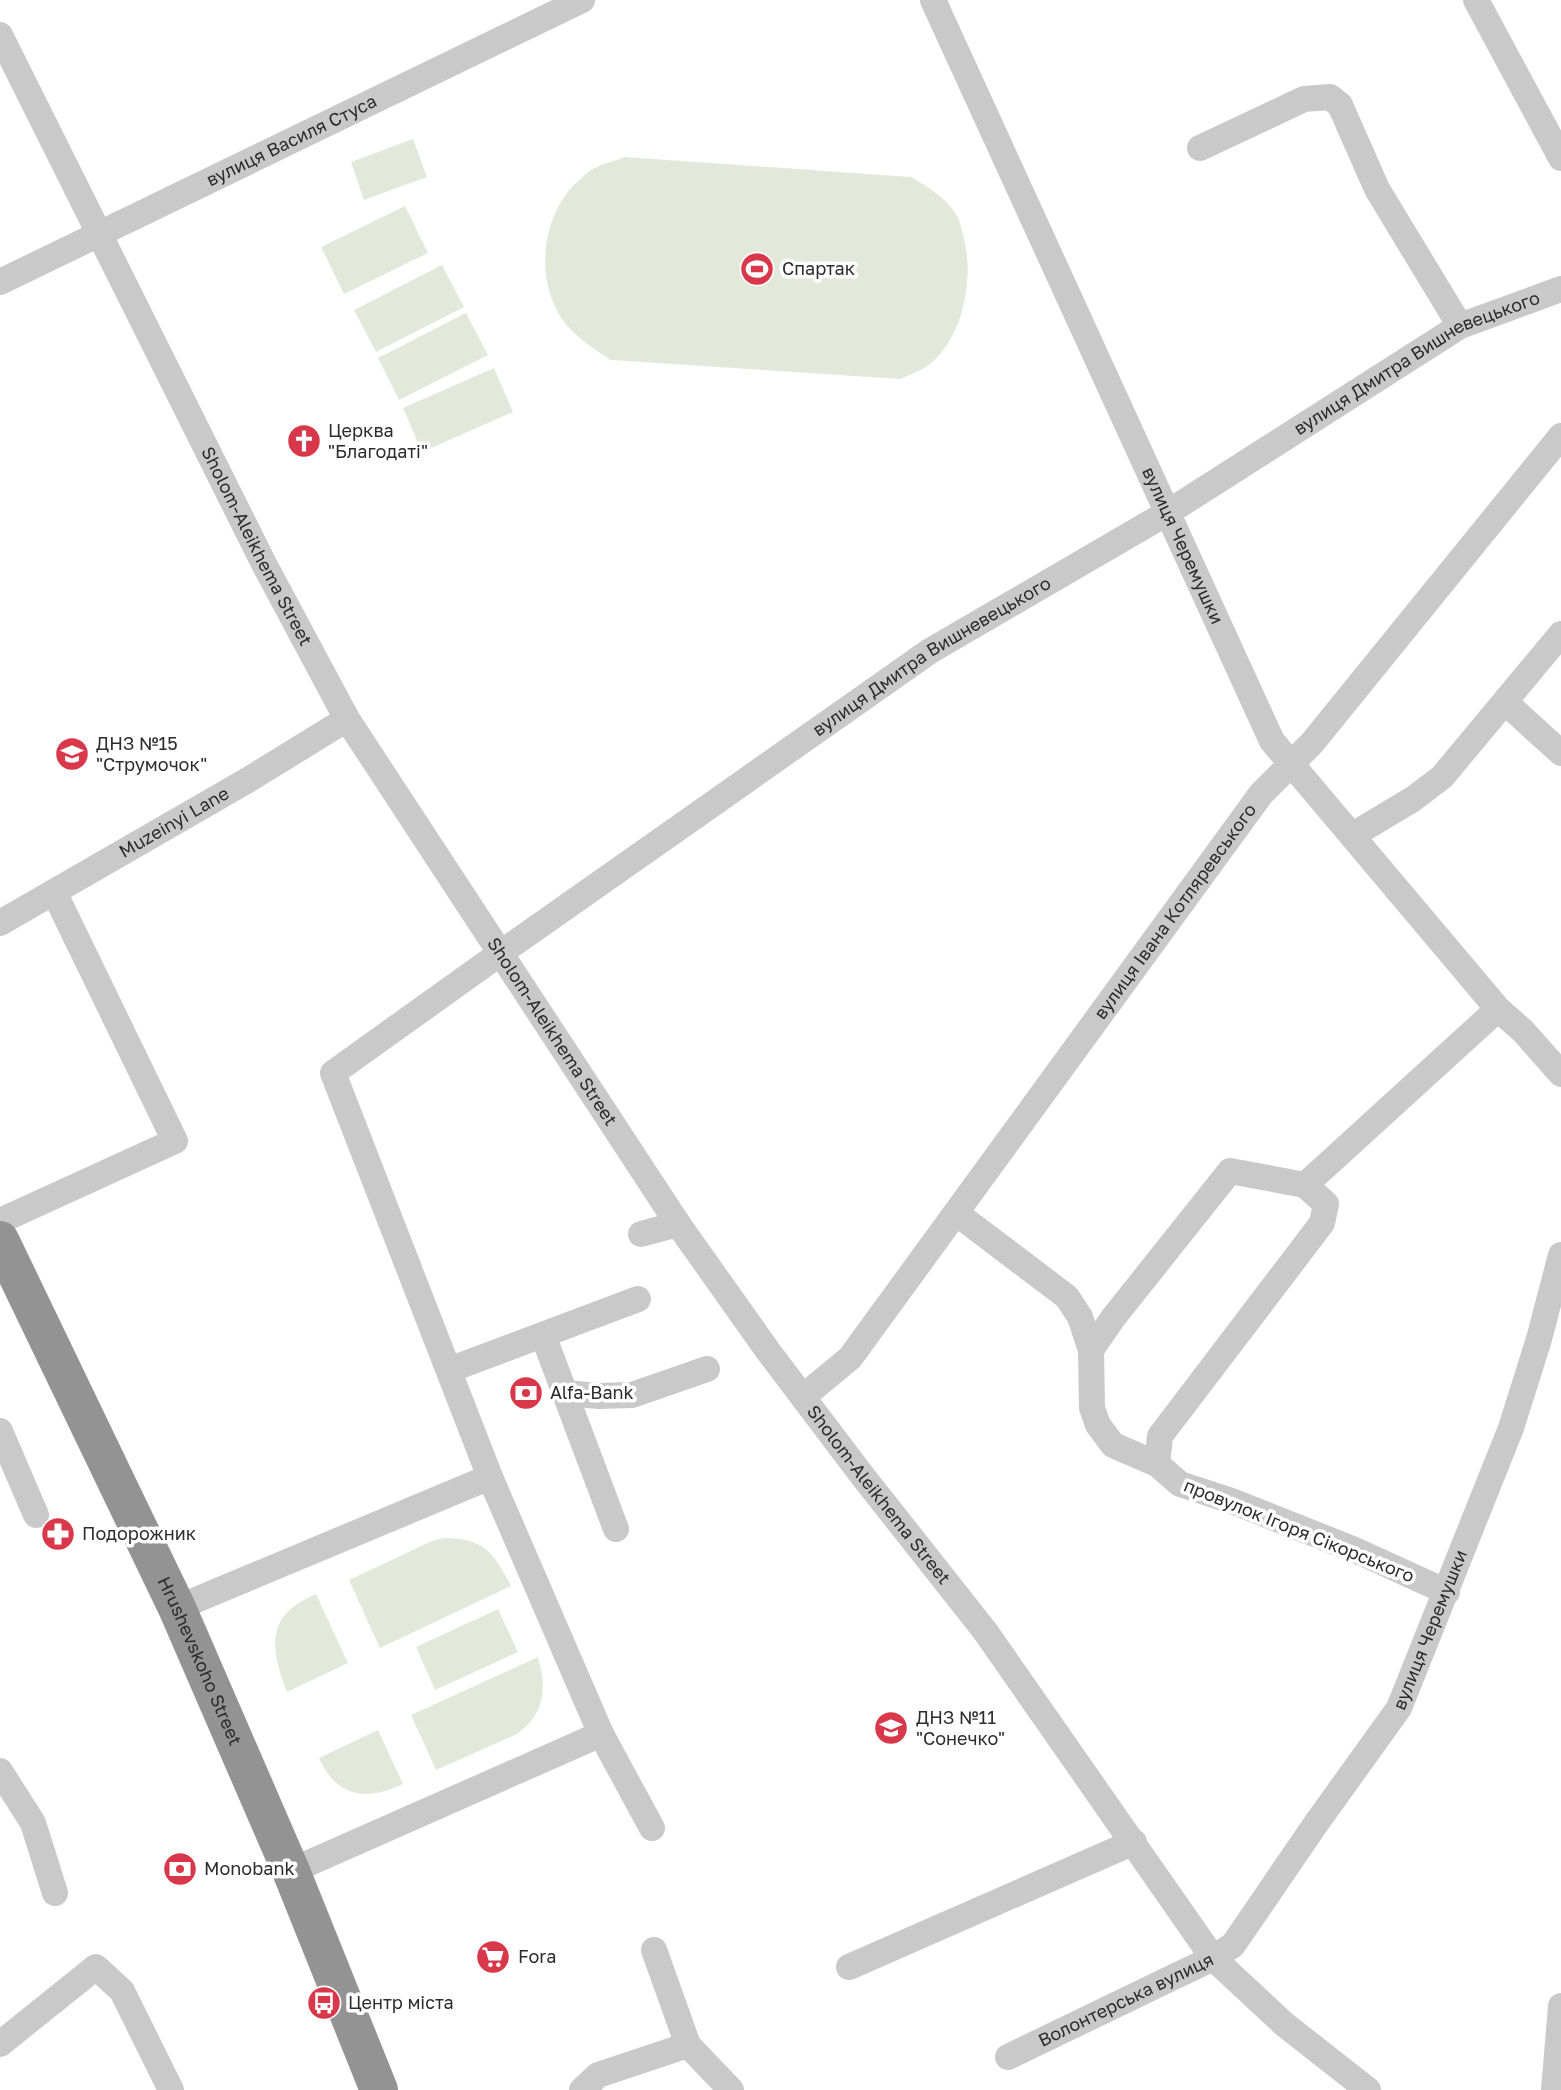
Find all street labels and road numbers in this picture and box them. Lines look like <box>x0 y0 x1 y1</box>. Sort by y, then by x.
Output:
street label: вулиця Василя Стуса <box>202 89 380 190</box>
street label: вулиця Дмитра Вишневецького <box>1289 286 1542 439</box>
street label: Sholom-Aleikhema Street <box>197 443 318 649</box>
street label: вулиця Черемушки <box>1138 463 1229 627</box>
street label: вулиця Дмитра Вишневецького <box>808 571 1054 740</box>
street label: Muzeinyi Lane <box>115 781 232 862</box>
street label: вулиця Івана Котляревського <box>1089 799 1260 1023</box>
street label: Sholom-Aleikhema Street <box>483 933 623 1130</box>
street label: Sholom-Aleikhema Street <box>803 1400 956 1588</box>
street label: провулок Ігоря Сікорського <box>1181 1474 1418 1586</box>
street label: вулиця Черемушки <box>1387 1546 1471 1713</box>
street label: Hrushevskoho Street <box>153 1573 247 1749</box>
street label: Волонтерська вулиця <box>1034 1947 1217 2051</box>

